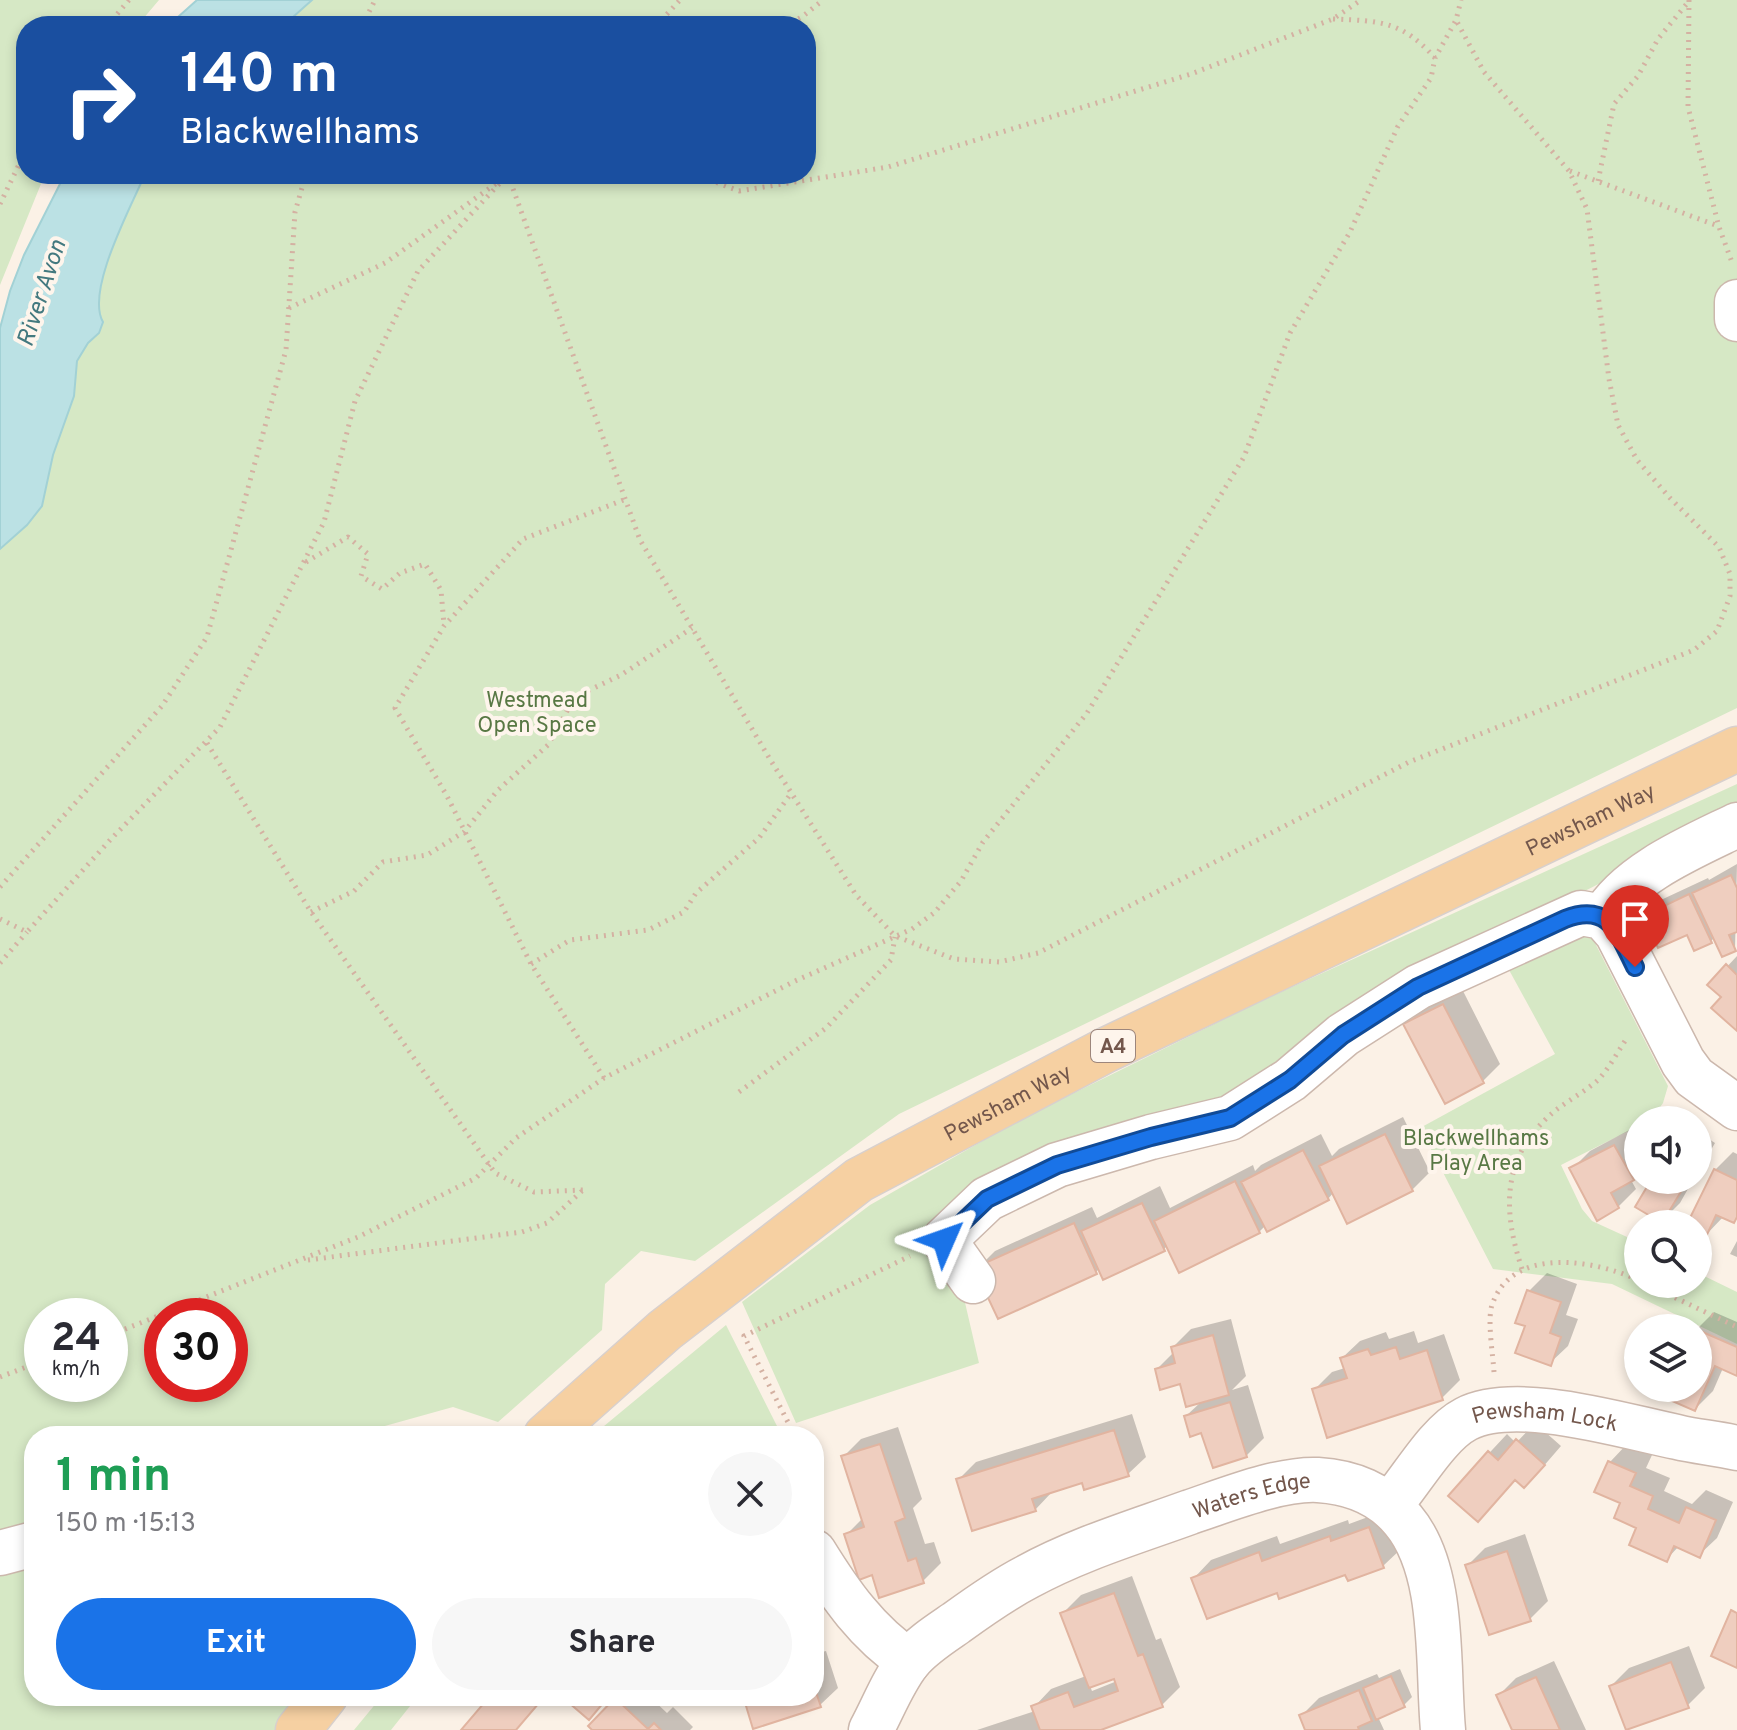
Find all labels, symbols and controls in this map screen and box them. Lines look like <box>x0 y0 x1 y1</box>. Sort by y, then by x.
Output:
text: 140 m <box>180 42 338 112</box>
icon: right <box>48 48 152 152</box>
text: Blackwellhams <box>180 111 420 157</box>
water label: River Avon <box>12 236 74 351</box>
park label: Westmead Open Space <box>477 688 597 740</box>
street label: Pewsham Way <box>1522 779 1660 864</box>
pin <box>1601 885 1669 967</box>
icon: arrive <box>1613 897 1657 941</box>
road number: A4 <box>1091 1030 1135 1062</box>
street label: Pewsham Way <box>940 1060 1077 1149</box>
map controls <box>1624 1106 1712 1402</box>
button: sound <box>1624 1106 1712 1194</box>
park label: Blackwellhams Play Area <box>1403 1126 1549 1178</box>
position arrow <box>902 1198 986 1282</box>
button: search <box>1624 1210 1712 1298</box>
speed limit sign: 30 <box>144 1298 248 1402</box>
button: layers <box>1624 1314 1712 1402</box>
text: 24 <box>51 1315 101 1365</box>
text: km/h <box>52 1357 100 1383</box>
street label: Pewsham Lock <box>1469 1398 1620 1439</box>
text: 1 min <box>56 1448 171 1508</box>
button: close <box>708 1452 792 1536</box>
street label: Waters Edge <box>1189 1469 1312 1526</box>
text: 150 m · 15:13 <box>56 1508 196 1541</box>
button: Exit <box>56 1598 416 1690</box>
button: Share <box>432 1598 792 1690</box>

